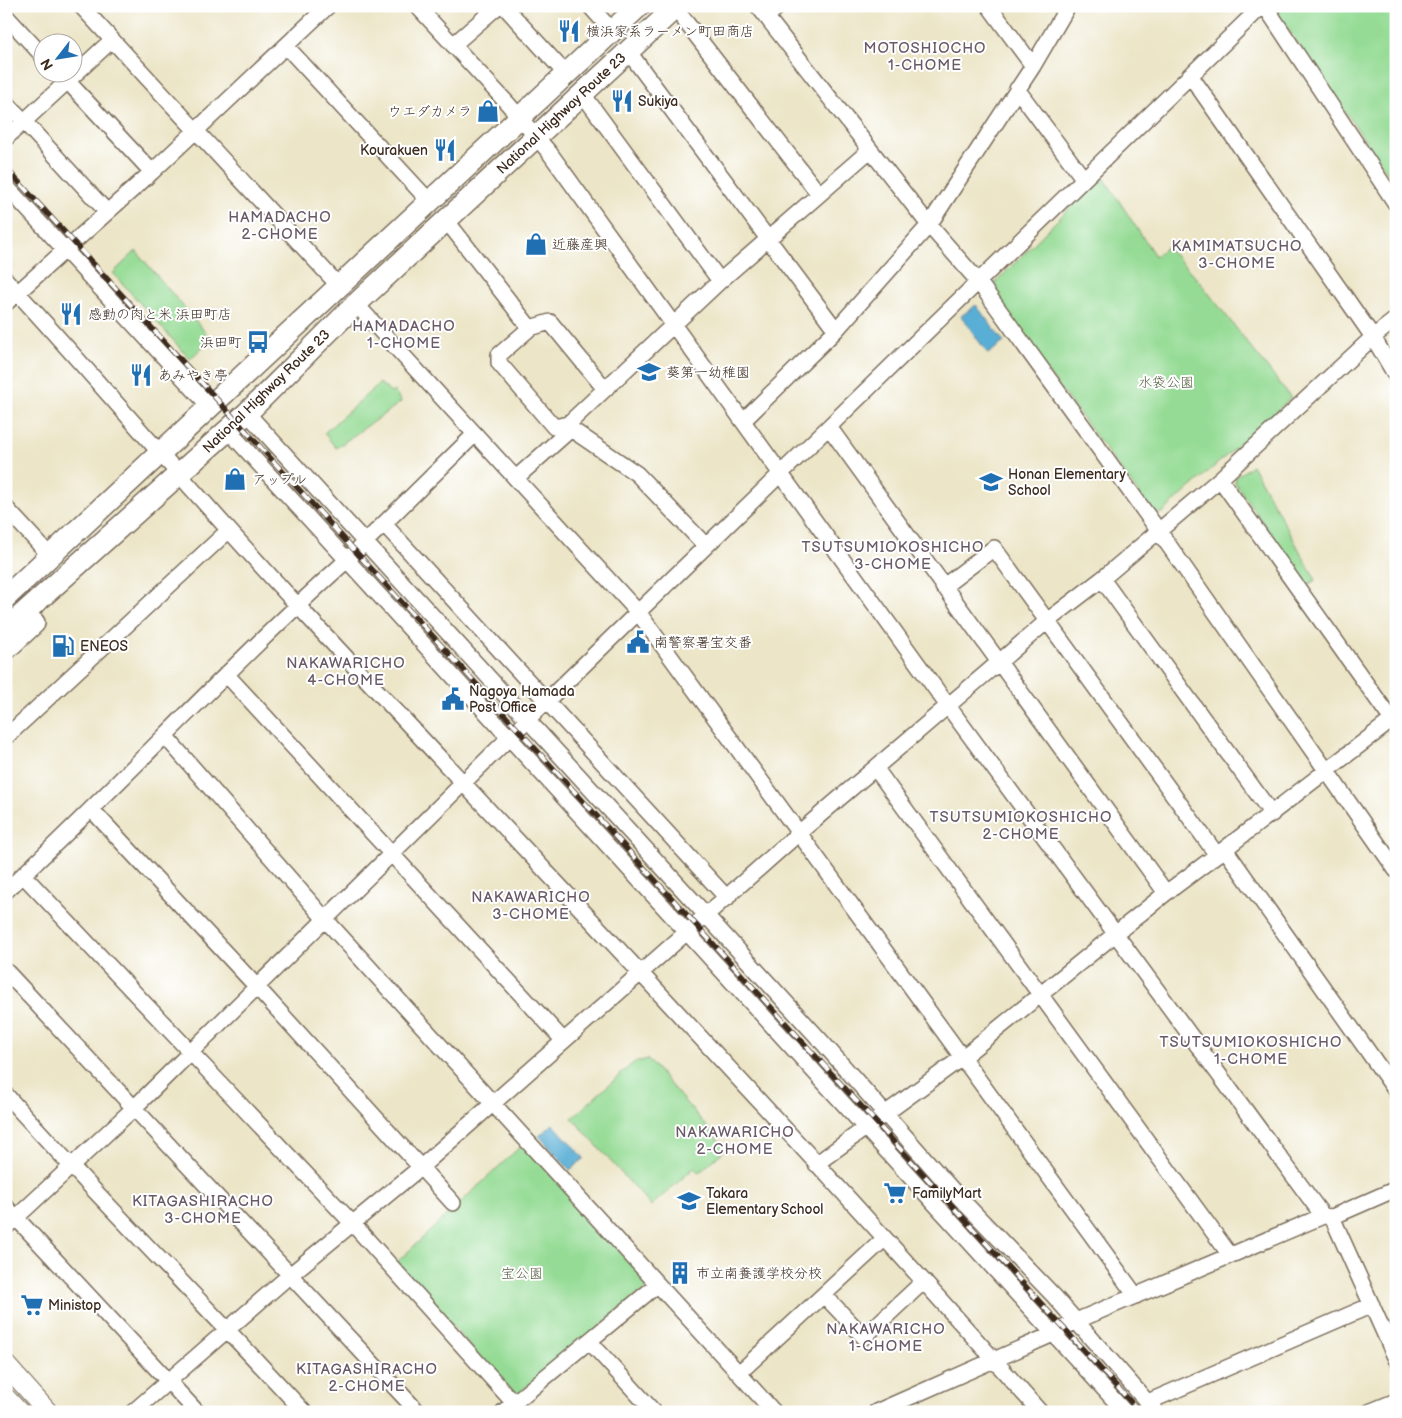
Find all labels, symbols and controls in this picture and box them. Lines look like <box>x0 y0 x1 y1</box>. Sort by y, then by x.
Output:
restaurant icon: 横浜家系ラーメン町田商店 <box>556 18 582 44</box>
place label: 横浜家系ラーメン町田商店 <box>586 23 754 40</box>
north arrow <box>32 32 82 82</box>
district label: MOTOSHIOCHO 1-CHOME <box>863 39 987 75</box>
street label: National Highway Route 23 <box>493 49 629 178</box>
text: N <box>37 56 57 73</box>
restaurant icon: Sukiya <box>609 88 635 114</box>
place label: Sukiya <box>638 93 678 110</box>
shop icon: ウエダカメラ <box>475 98 501 124</box>
place label: ウエダカメラ <box>388 103 472 120</box>
restaurant icon: Kourakuen <box>432 137 458 163</box>
place label: Kourakuen <box>360 142 428 159</box>
district label: HAMADACHO 2-CHOME <box>228 208 332 244</box>
shop icon: 近藤産興 <box>523 231 549 257</box>
place label: 近藤産興 <box>552 236 608 253</box>
district label: KAMIMATSUCHO 3-CHOME <box>1171 237 1303 273</box>
restaurant icon: 感動の肉と米 浜田町店 <box>58 301 84 327</box>
place label: 感動の肉と米 浜田町店 <box>88 306 232 323</box>
district label: HAMADACHO 1-CHOME <box>352 317 456 353</box>
street label: National Highway Route 23 <box>199 326 334 457</box>
bus stop icon: 浜田町 <box>245 329 271 355</box>
place label: 浜田町 <box>200 334 242 351</box>
school or university icon: 葵第一幼稚園 <box>636 359 662 385</box>
restaurant icon: あみやき亭 <box>128 362 154 388</box>
place label: 葵第一幼稚園 <box>666 364 750 381</box>
place label: あみやき亭 <box>158 367 228 384</box>
park label: 水袋公園 <box>1138 374 1194 391</box>
shop icon: アップル <box>222 466 248 492</box>
place label: Honan Elementary School <box>1008 466 1127 499</box>
school or university icon: Honan Elementary School <box>978 469 1004 495</box>
place label: アップル <box>252 471 307 488</box>
district label: TSUTSUMIOKOSHICHO 3-CHOME <box>802 538 984 574</box>
public building icon: 南警察署宝交番 <box>625 629 651 655</box>
fuel station icon: ENEOS <box>50 633 76 659</box>
place label: 南警察署宝交番 <box>654 634 752 651</box>
place label: ENEOS <box>80 638 128 655</box>
district label: NAKAWARICHO 4-CHOME <box>286 654 406 690</box>
place label: Nagoya Hamada Post Office <box>469 683 575 716</box>
public building icon: Nagoya Hamada Post Office <box>440 686 466 712</box>
district label: TSUTSUMIOKOSHICHO 2-CHOME <box>930 808 1112 844</box>
district label: NAKAWARICHO 3-CHOME <box>471 888 591 924</box>
district label: TSUTSUMIOKOSHICHO 1-CHOME <box>1160 1033 1342 1069</box>
district label: NAKAWARICHO 2-CHOME <box>675 1123 795 1159</box>
supermarket icon: FamilyMart <box>882 1180 908 1206</box>
place label: Takara Elementary School <box>706 1185 824 1218</box>
place label: FamilyMart <box>912 1185 982 1202</box>
school or university icon: Takara Elementary School <box>676 1188 702 1214</box>
district label: KITAGASHIRACHO 3-CHOME <box>132 1192 274 1228</box>
building icon: 市立南養護学校分校 <box>667 1260 693 1286</box>
park label: 宝公園 <box>501 1265 543 1282</box>
place label: 市立南養護学校分校 <box>696 1265 822 1282</box>
supermarket icon: Ministop <box>19 1292 45 1318</box>
place label: Ministop <box>48 1297 101 1314</box>
district label: NAKAWARICHO 1-CHOME <box>826 1320 946 1356</box>
district label: KITAGASHIRACHO 2-CHOME <box>296 1360 438 1396</box>

